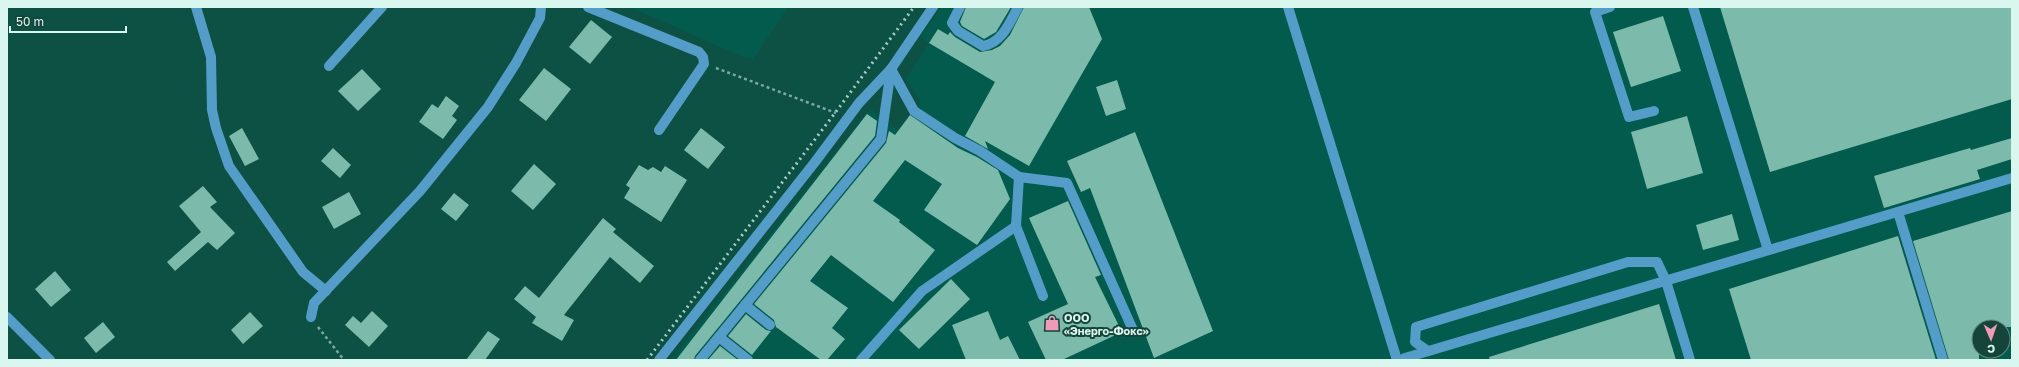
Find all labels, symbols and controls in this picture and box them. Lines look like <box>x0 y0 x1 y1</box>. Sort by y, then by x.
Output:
scale bar <box>10 8 126 34</box>
text: 50 m <box>16 14 44 29</box>
place label: ООО «Энерго-Фокс» <box>1064 311 1149 337</box>
shop icon: ООО «Энерго-Фокс» <box>1043 314 1061 332</box>
north arrow <box>1971 319 2011 359</box>
text: С <box>1987 343 1995 356</box>

